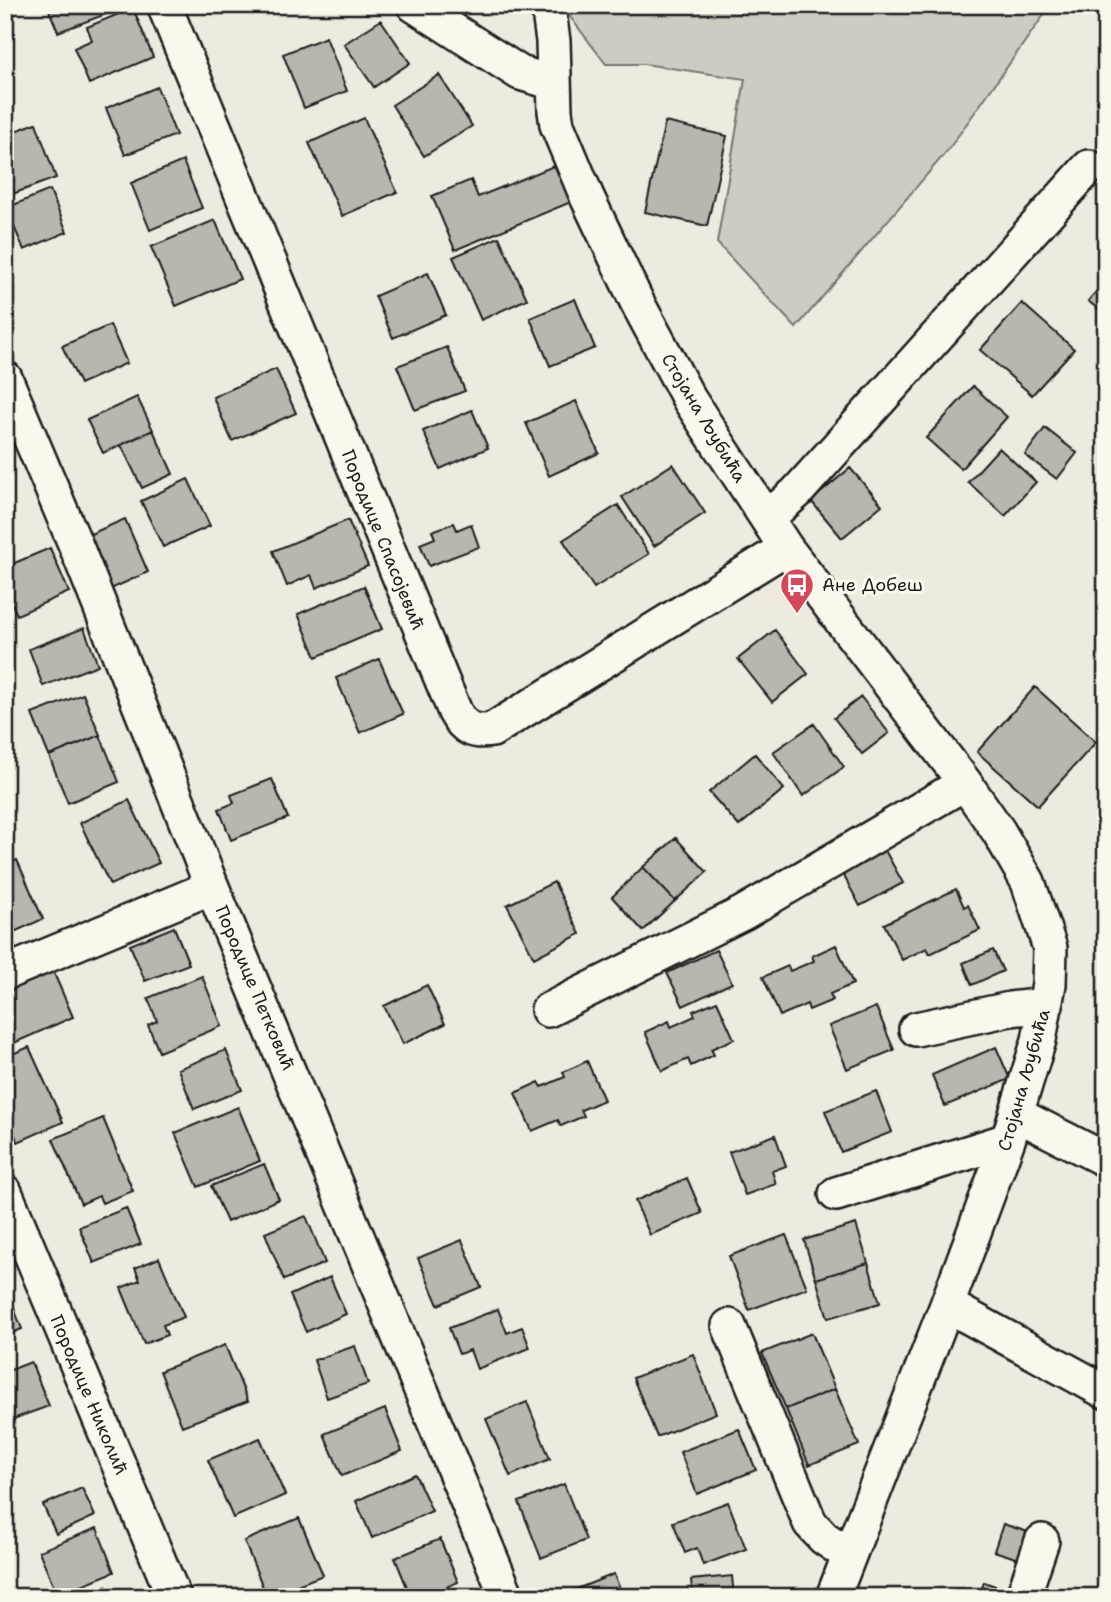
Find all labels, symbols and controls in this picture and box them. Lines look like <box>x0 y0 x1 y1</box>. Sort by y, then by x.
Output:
street label: Стојана Љубића <box>656 349 752 487</box>
street label: Породице Спасојевић <box>336 446 430 634</box>
bus stop icon: Ане Добеш <box>778 566 816 615</box>
place label: Ане Добеш <box>822 573 923 597</box>
street label: Породице Петковић <box>209 902 301 1074</box>
street label: Стојана Љубића <box>992 1006 1056 1154</box>
street label: Породице Николић <box>45 1312 133 1478</box>

